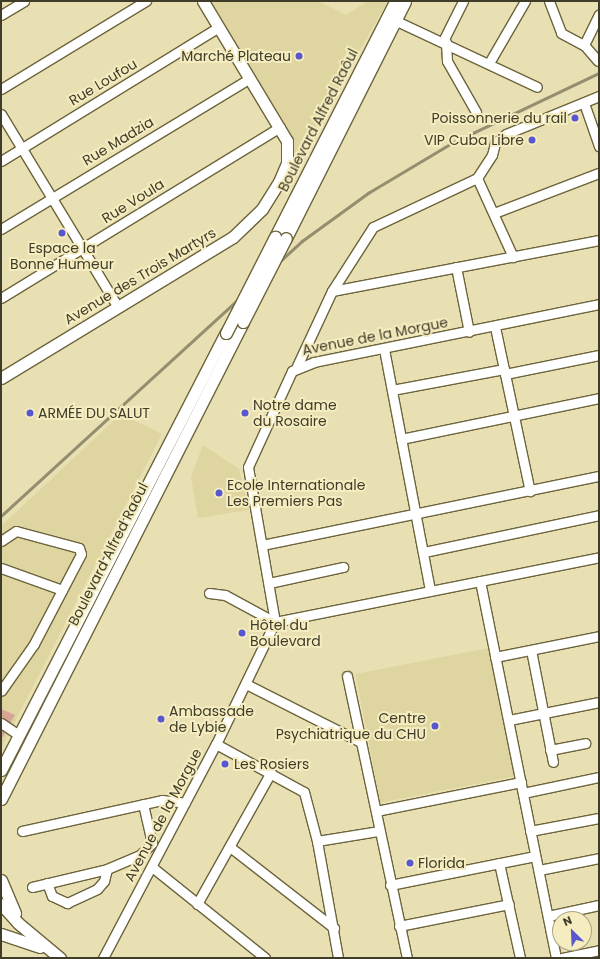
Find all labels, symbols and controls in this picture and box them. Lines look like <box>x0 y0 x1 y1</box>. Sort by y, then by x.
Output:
street label: Boulevard Alfred Raôul <box>275 46 361 194</box>
place label: Marché Plateau <box>181 48 291 64</box>
marker: Marché Plateau <box>294 51 304 61</box>
street label: Rue Loufou <box>66 55 140 109</box>
place label: Poissonnerie du rail <box>431 110 567 126</box>
street label: Rue Madzia <box>79 113 157 169</box>
marker: Poissonnerie du rail <box>570 113 580 123</box>
place label: VIP Cuba Libre <box>424 132 524 148</box>
marker: VIP Cuba Libre <box>527 135 537 145</box>
street label: Rue Voula <box>99 175 167 227</box>
street label: Avenue des Trois Martyrs <box>61 224 219 328</box>
marker: Espace la Bonne Humeur <box>57 228 67 238</box>
place label: Espace la Bonne Humeur <box>10 240 114 272</box>
street label: Avenue de la Morgue <box>301 314 449 358</box>
place label: Notre dame du Rosaire <box>253 397 337 430</box>
place label: ARMÉE DU SALUT <box>38 405 150 421</box>
marker: ARMÉE DU SALUT <box>25 408 35 418</box>
marker: Notre dame du Rosaire <box>240 408 250 418</box>
place label: Ecole Internationale Les Premiers Pas <box>227 477 365 510</box>
street label: Boulevard Alfred Raôul <box>65 480 151 628</box>
marker: Ecole Internationale Les Premiers Pas <box>214 488 224 498</box>
place label: Hôtel du Boulevard <box>250 617 321 650</box>
marker: Hôtel du Boulevard <box>237 628 247 638</box>
place label: Ambassade de Lybie <box>169 703 254 736</box>
place label: Centre Psychiatrique du CHU <box>276 710 426 742</box>
marker: Ambassade de Lybie <box>156 714 166 724</box>
marker: Centre Psychiatrique du CHU <box>429 720 441 732</box>
street label: Avenue de la Morgue <box>121 746 205 884</box>
place label: Les Rosiers <box>234 756 309 772</box>
marker: Les Rosiers <box>219 758 231 770</box>
place label: Florida <box>418 855 465 871</box>
marker: Florida <box>405 858 415 868</box>
north arrow <box>552 911 592 951</box>
text: N <box>560 912 575 930</box>

